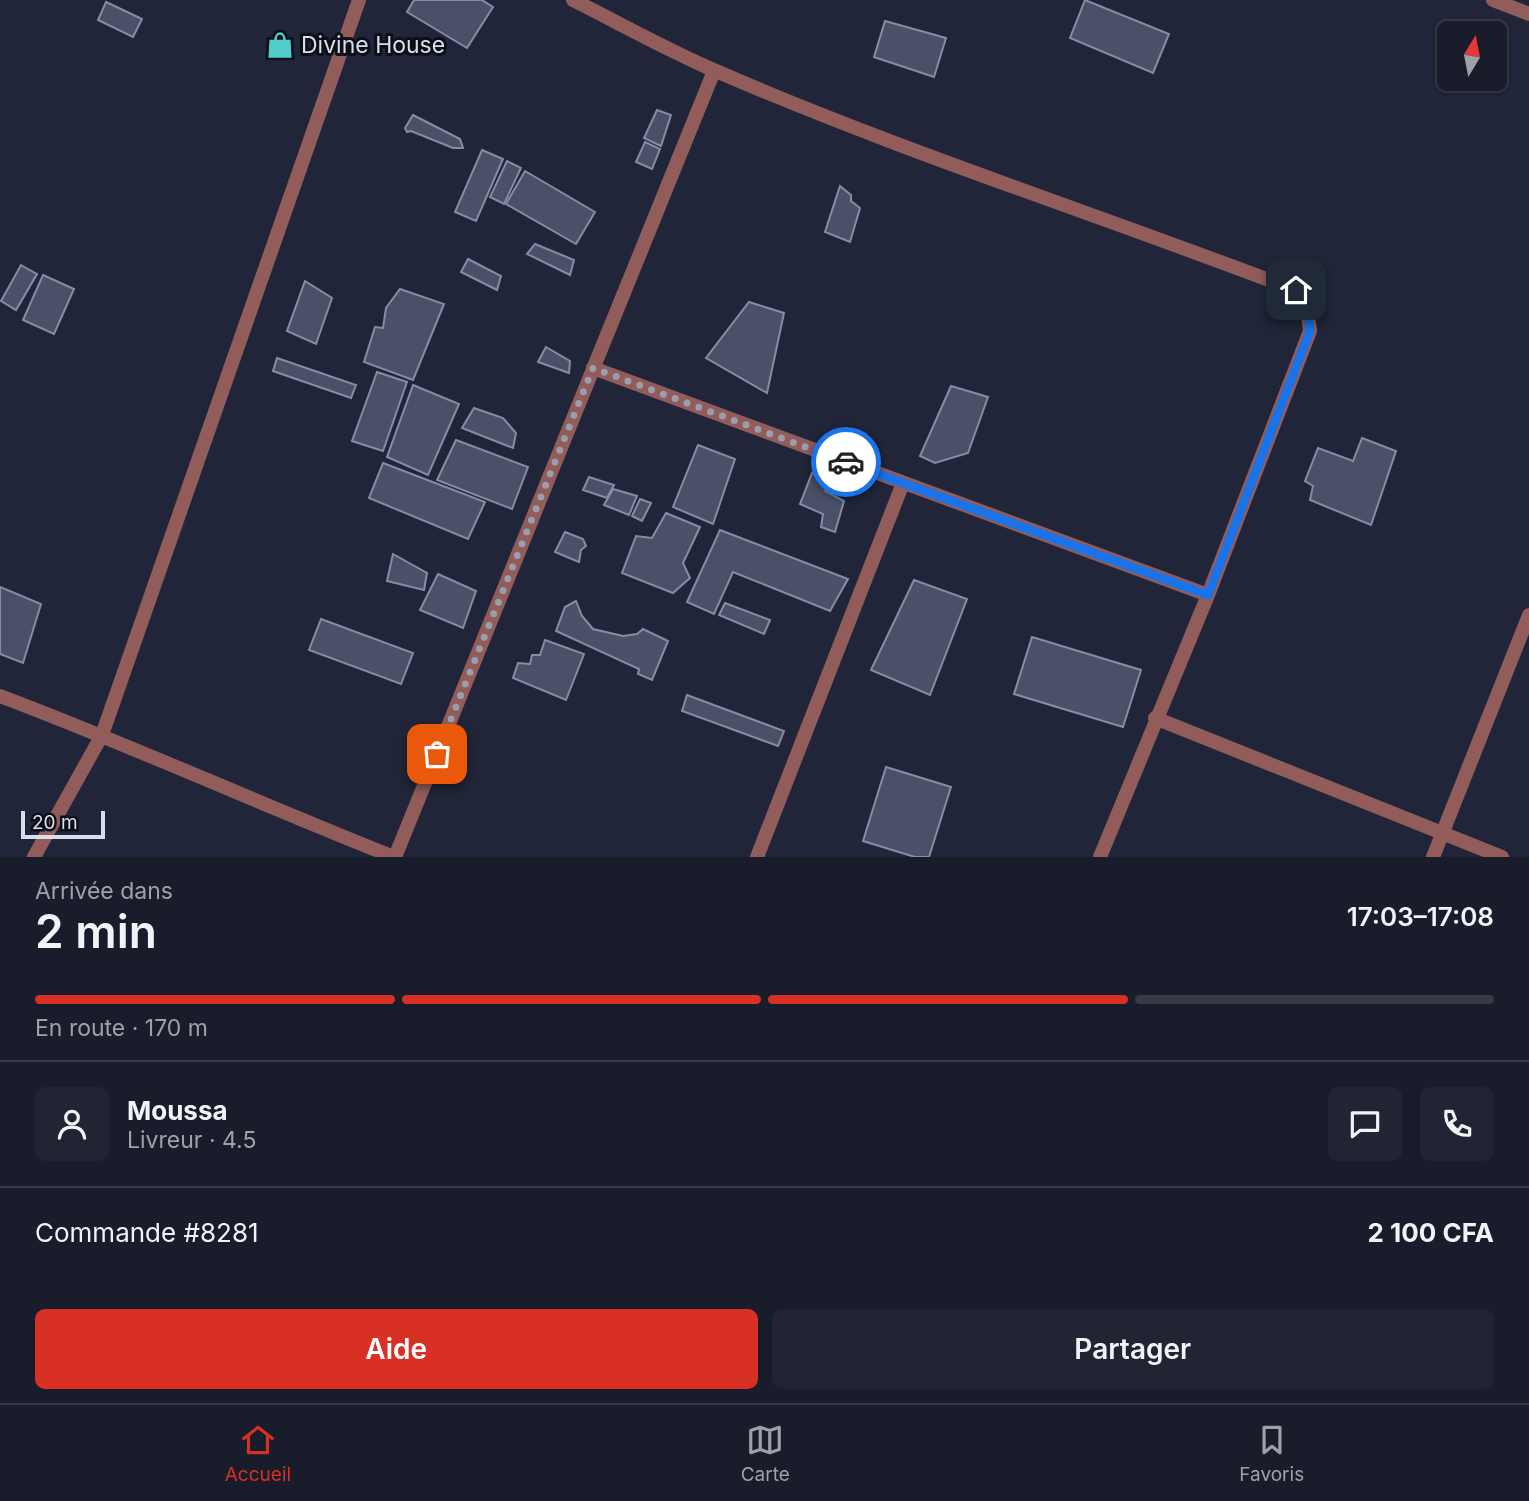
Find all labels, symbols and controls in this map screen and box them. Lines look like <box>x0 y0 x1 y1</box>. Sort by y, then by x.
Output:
north arrow <box>1437 21 1507 91</box>
map controls <box>1437 21 1507 91</box>
shop icon: Divine House <box>265 30 295 60</box>
place label: Divine House <box>301 31 445 59</box>
pin <box>1266 260 1326 320</box>
icon: home <box>1277 271 1315 309</box>
courier <box>811 427 881 497</box>
icon: car <box>827 443 865 481</box>
pin <box>407 724 467 784</box>
icon: bag <box>418 735 456 773</box>
scale bar <box>21 808 105 840</box>
text: 20 m <box>32 811 78 834</box>
text: Arrivée dans <box>35 877 173 905</box>
text: 17:03–17:08 <box>1347 901 1494 932</box>
text: 2 min <box>35 903 157 959</box>
text: En route · 170 m <box>35 1014 208 1042</box>
button: person <box>35 1087 109 1161</box>
button: chat <box>1328 1087 1402 1161</box>
button: phone <box>1420 1087 1494 1161</box>
text: Moussa <box>127 1095 228 1126</box>
text: Livreur · 4.5 <box>127 1126 256 1154</box>
text: Commande #8281 <box>35 1217 259 1248</box>
text: 2 100 CFA <box>1367 1217 1494 1248</box>
button: Aide <box>35 1309 758 1389</box>
button: Partager <box>772 1309 1494 1389</box>
tab: Accueil <box>225 1421 291 1486</box>
tab: Carte <box>741 1421 790 1486</box>
tab: Favoris <box>1239 1421 1304 1486</box>

